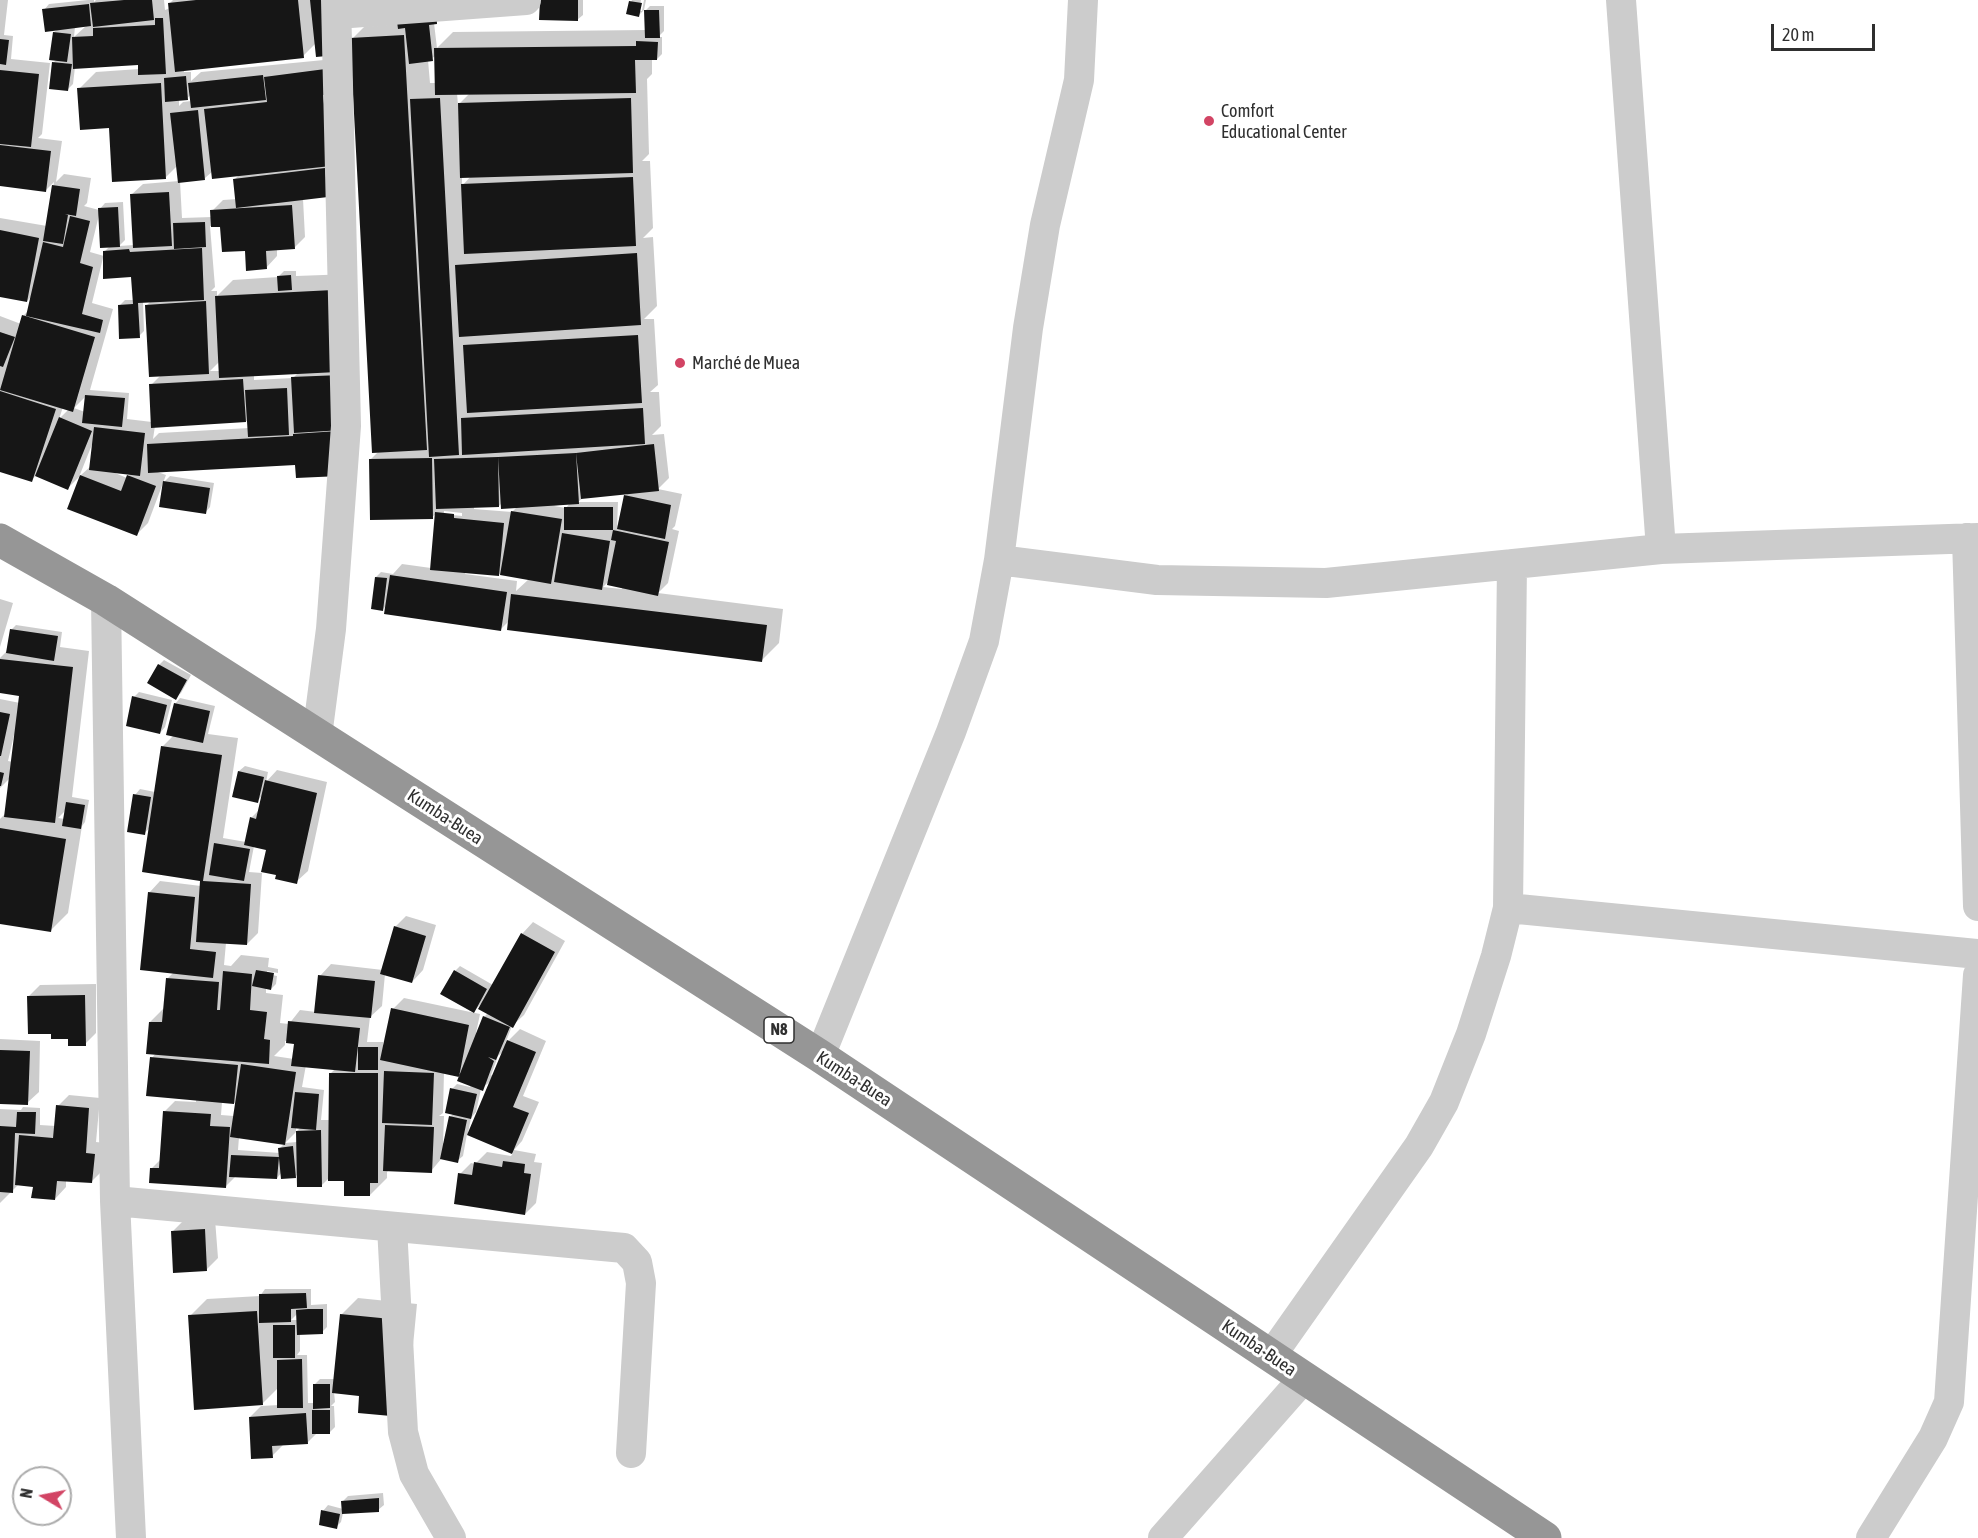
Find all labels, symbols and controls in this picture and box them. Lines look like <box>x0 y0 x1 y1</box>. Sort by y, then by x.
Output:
scale bar <box>1774 12 1878 50</box>
text: 20 m <box>1782 24 1814 45</box>
place label: Comfort Educational Center <box>1221 100 1347 142</box>
marker: Comfort Educational Center <box>1202 114 1216 128</box>
place label: Marché de Muea <box>692 352 800 374</box>
marker: Marché de Muea <box>673 356 687 370</box>
street label: Kumba-Buea <box>403 785 487 849</box>
road number: N8 <box>764 1017 794 1043</box>
street label: Kumba-Buea <box>812 1047 896 1111</box>
street label: Kumba-Buea <box>1218 1315 1300 1381</box>
north arrow <box>12 1466 72 1526</box>
text: N <box>17 1487 36 1499</box>

